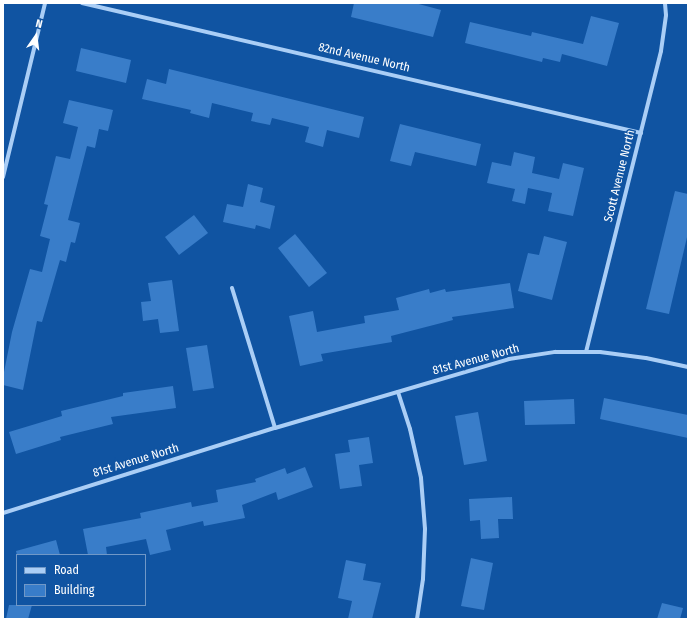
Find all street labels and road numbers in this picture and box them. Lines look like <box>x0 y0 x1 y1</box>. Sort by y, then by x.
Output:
street label: 82nd Avenue North <box>317 40 411 76</box>
street label: Scott Avenue North <box>602 128 638 224</box>
street label: 81st Avenue North <box>431 342 521 378</box>
street label: 81st Avenue North <box>91 441 181 481</box>

